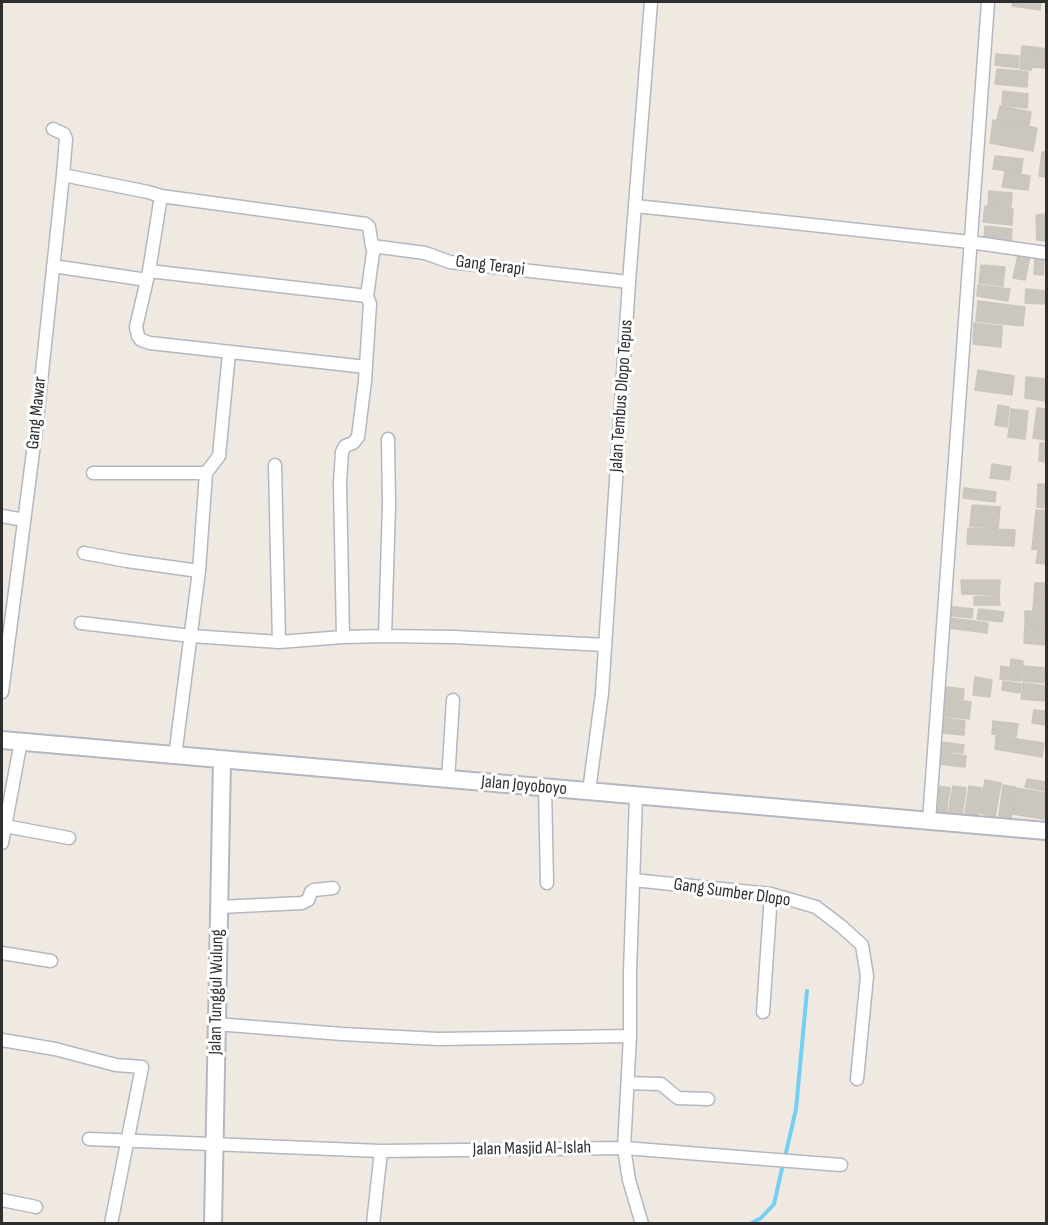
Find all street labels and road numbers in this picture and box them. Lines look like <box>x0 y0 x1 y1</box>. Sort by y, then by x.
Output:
street label: Gang Terapi <box>454 251 526 281</box>
street label: Jalan Tembus Dlopo Tepus <box>606 319 638 473</box>
street label: Gang Mawar <box>22 376 52 450</box>
street label: Jalan Joyoboyo <box>480 772 568 800</box>
street label: Gang Sumber Dlopo <box>672 874 792 912</box>
street label: Jalan Tunggul Wulung <box>205 929 229 1055</box>
street label: Jalan Masjid Al-Islah <box>473 1137 591 1161</box>

